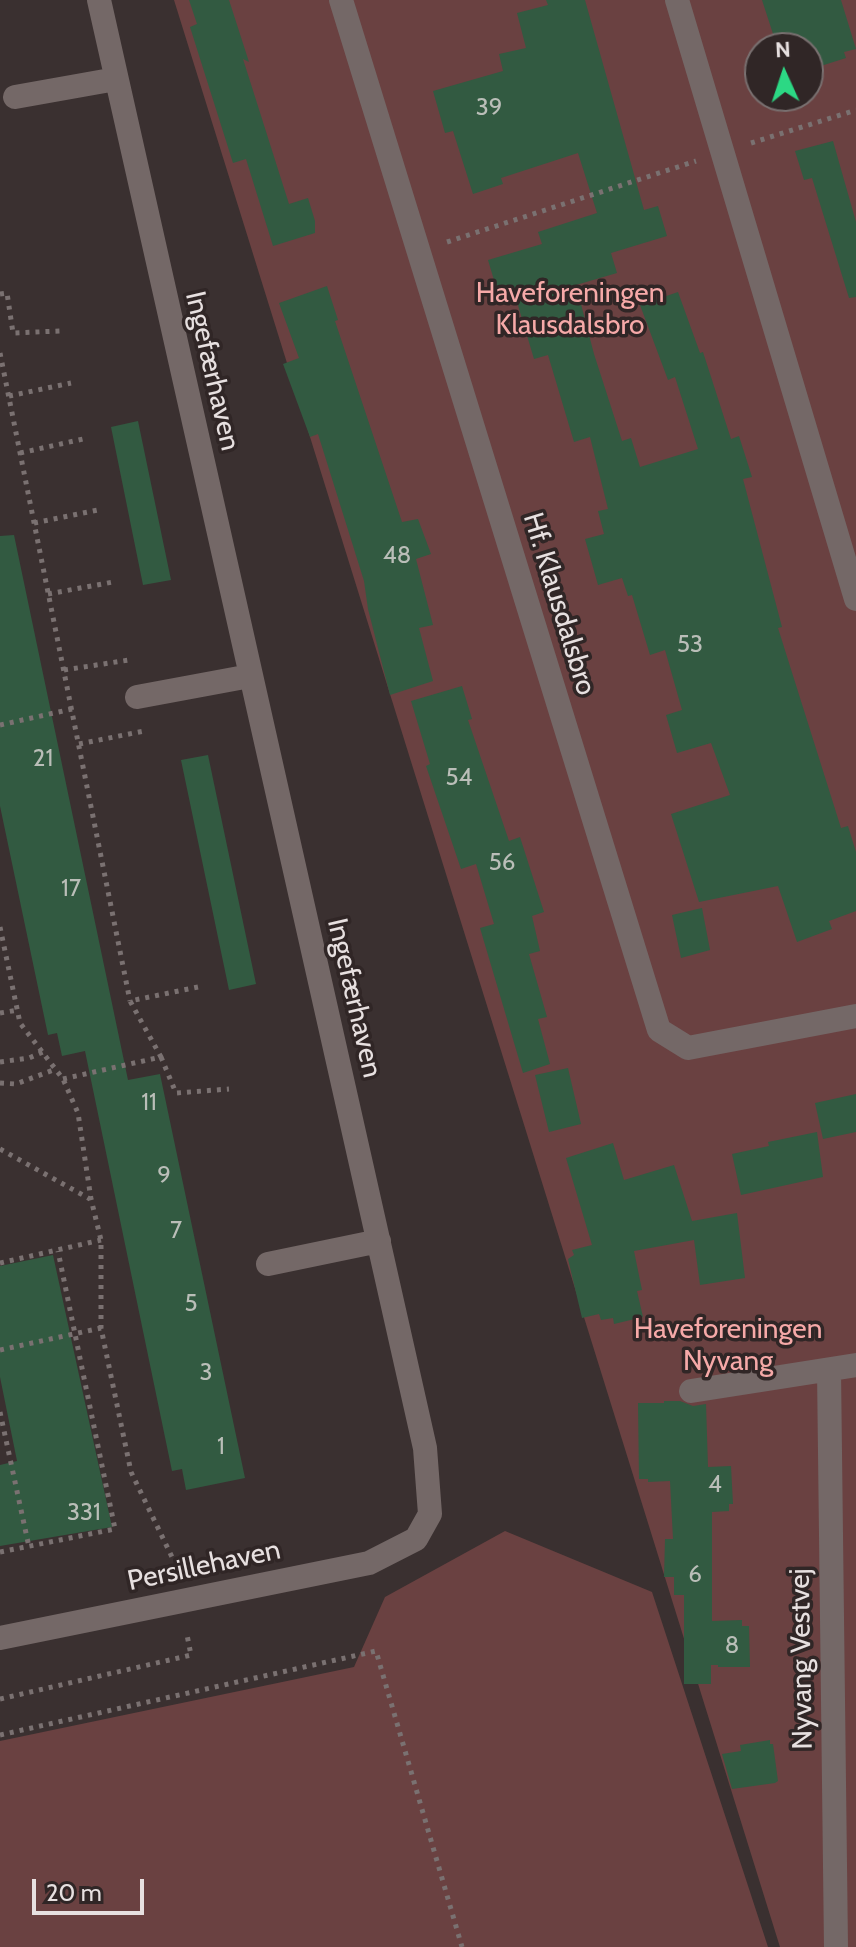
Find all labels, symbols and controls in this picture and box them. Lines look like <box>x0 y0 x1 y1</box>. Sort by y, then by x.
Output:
north arrow <box>744 32 824 112</box>
text: N <box>774 36 791 63</box>
house number: 39 <box>476 94 502 122</box>
park label: Haveforeningen Klausdalsbro <box>476 277 664 343</box>
street label: Ingefærhaven <box>177 288 247 454</box>
street label: Hf. Klausdalsbro <box>515 509 603 699</box>
house number: 48 <box>383 542 411 570</box>
house number: 53 <box>677 631 703 659</box>
house number: 21 <box>33 745 53 773</box>
house number: 54 <box>446 764 472 792</box>
house number: 56 <box>489 849 515 877</box>
house number: 17 <box>61 875 81 903</box>
street label: Ingefærhaven <box>319 915 389 1081</box>
house number: 11 <box>141 1089 157 1117</box>
house number: 9 <box>157 1162 171 1190</box>
house number: 7 <box>170 1217 182 1245</box>
house number: 5 <box>185 1290 197 1318</box>
park label: Haveforeningen Nyvang <box>634 1313 822 1379</box>
house number: 3 <box>200 1359 212 1387</box>
house number: 1 <box>217 1433 225 1461</box>
house number: 4 <box>708 1471 722 1499</box>
house number: 331 <box>67 1499 101 1527</box>
street label: Persillehaven <box>125 1533 283 1599</box>
house number: 6 <box>688 1561 702 1589</box>
street label: Nyvang Vestvej <box>784 1568 820 1750</box>
house number: 8 <box>725 1632 739 1660</box>
scale bar <box>36 1863 148 1913</box>
text: 20 m <box>46 1878 102 1907</box>

